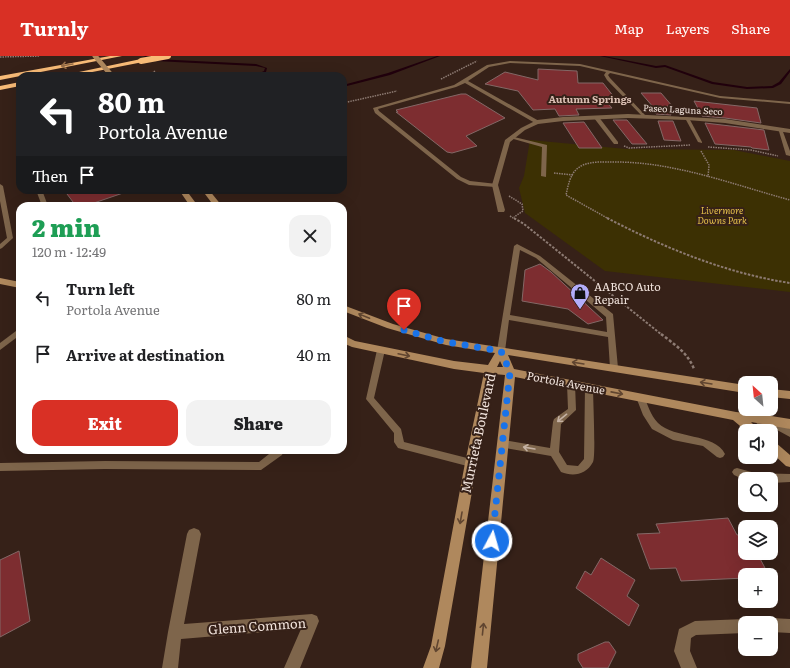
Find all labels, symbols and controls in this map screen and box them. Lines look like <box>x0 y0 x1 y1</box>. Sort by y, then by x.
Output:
text: Turnly <box>20 14 88 42</box>
text: Map <box>614 18 644 38</box>
text: Layers <box>666 18 709 38</box>
text: Share <box>731 18 770 38</box>
one-way arrow <box>61 62 74 70</box>
text: 80 m <box>98 80 165 122</box>
icon: left <box>32 88 84 140</box>
district label: Autumn Springs <box>548 91 632 106</box>
street label: Paseo Laguna Seco <box>643 100 723 118</box>
text: Portola Avenue <box>98 118 228 145</box>
text: Then <box>32 164 68 187</box>
icon: arrive <box>76 164 98 186</box>
park label: Livermore Downs Park <box>697 203 747 227</box>
text: 2 min <box>32 209 101 244</box>
button: close <box>289 215 331 257</box>
text: 120 m · 12:49 <box>32 242 106 261</box>
text: Turn left <box>66 277 135 300</box>
place label: AABCO Auto Repair <box>594 278 661 307</box>
shop icon: AABCO Auto Repair <box>569 282 591 310</box>
icon: left <box>32 287 54 309</box>
text: 80 m <box>297 287 331 310</box>
pin <box>387 289 421 330</box>
icon: arrive <box>393 295 415 317</box>
text: Portola Avenue <box>66 300 160 319</box>
one-way arrow <box>358 311 370 319</box>
icon: arrive <box>32 343 54 365</box>
text: Arrive at destination <box>66 343 225 366</box>
text: 40 m <box>297 343 331 366</box>
one-way arrow <box>397 351 410 359</box>
one-way arrow <box>572 359 585 367</box>
street label: Portola Avenue <box>526 367 607 397</box>
street label: Murrieta Boulevard <box>456 371 499 495</box>
north arrow <box>738 376 778 416</box>
map controls <box>738 376 778 656</box>
one-way arrow <box>700 378 713 386</box>
one-way arrow <box>610 389 623 397</box>
button: Exit <box>32 400 178 446</box>
button: Share <box>186 400 331 446</box>
one-way arrow <box>557 413 568 422</box>
button: sound <box>738 424 778 464</box>
one-way arrow <box>522 444 535 452</box>
button: search <box>738 472 778 512</box>
one-way arrow <box>456 511 464 524</box>
position arrow <box>471 520 513 562</box>
button: layers <box>738 520 778 560</box>
button: + <box>738 568 778 608</box>
street label: Glenn Common <box>207 613 307 638</box>
button: − <box>738 616 778 656</box>
one-way arrow <box>479 623 487 636</box>
one-way arrow <box>433 639 441 652</box>

